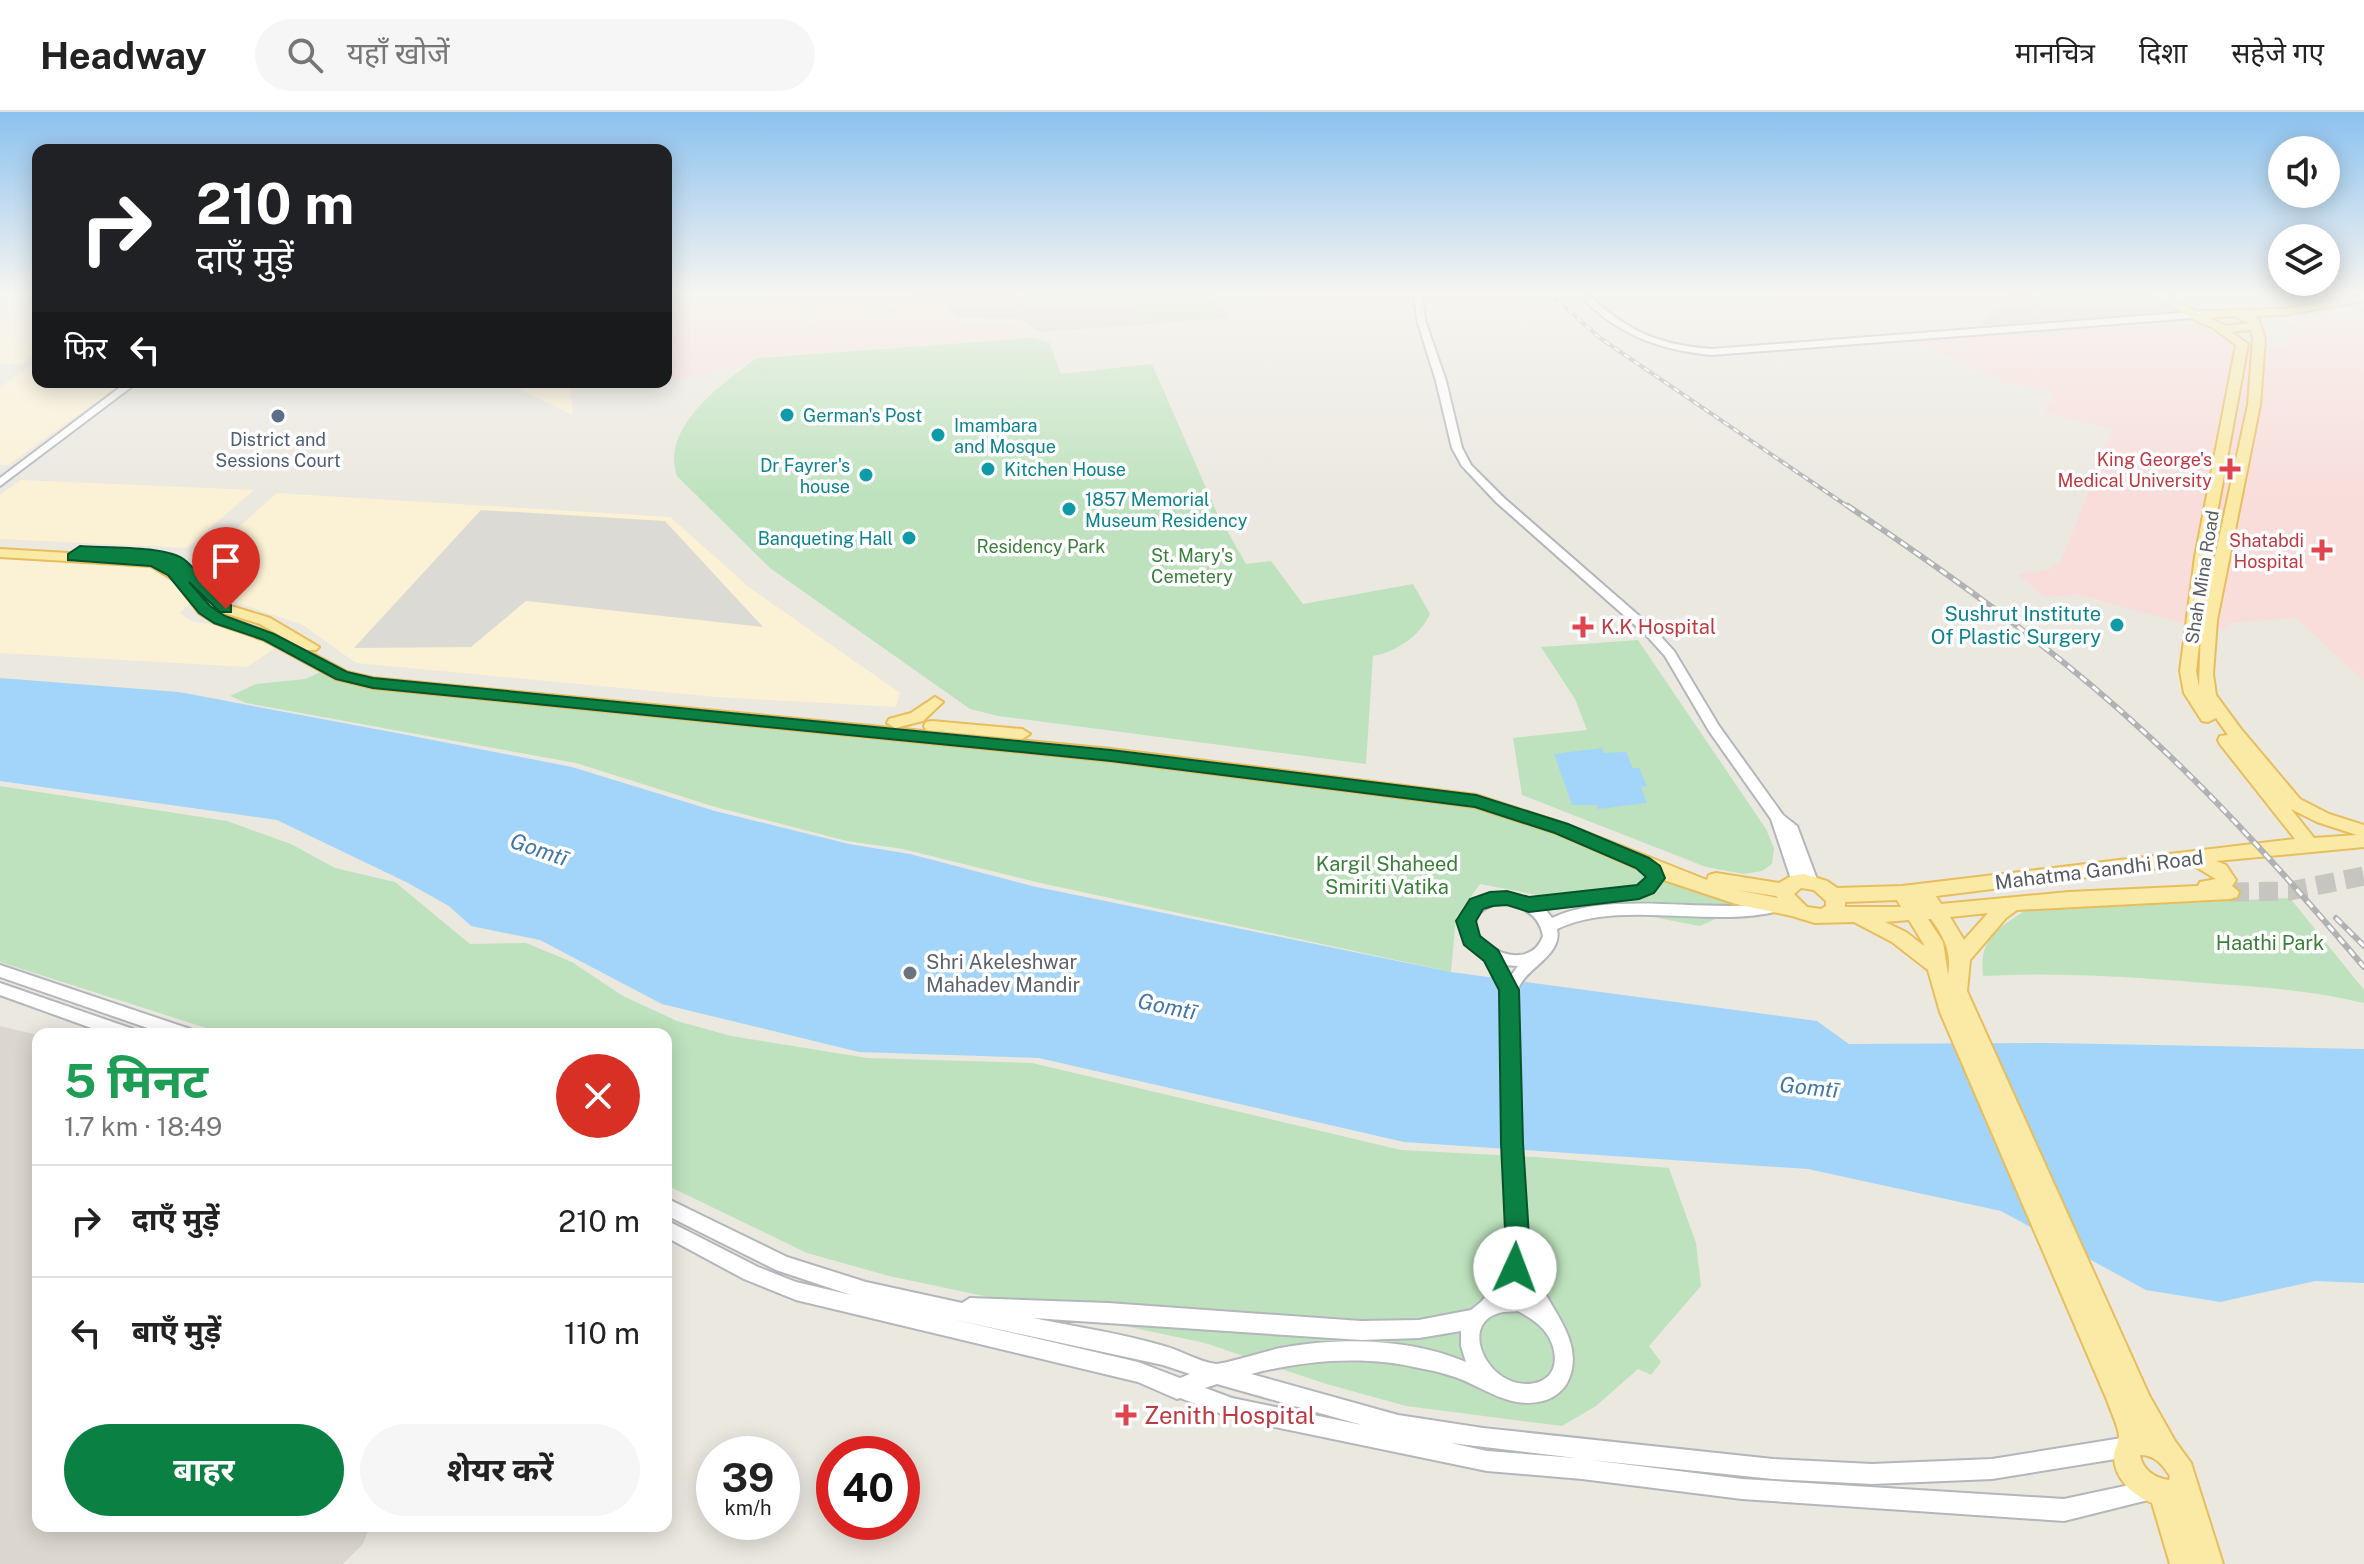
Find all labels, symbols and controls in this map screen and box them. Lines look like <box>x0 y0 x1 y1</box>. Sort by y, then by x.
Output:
search box <box>255 19 815 91</box>
text: Headway <box>40 33 207 78</box>
icon: search <box>283 33 327 77</box>
text: यहाँ खोजें <box>347 35 450 71</box>
text: मानचित्र <box>2015 36 2095 69</box>
text: दिशा <box>2139 36 2187 69</box>
text: सहेजे गए <box>2231 36 2324 69</box>
map controls <box>2268 136 2340 296</box>
button: sound <box>2268 136 2340 208</box>
text: 210 m <box>196 171 354 237</box>
icon: right <box>64 176 168 280</box>
button: layers <box>2268 224 2340 296</box>
text: दाएँ मुड़ें <box>196 238 294 280</box>
icon: left <box>123 328 167 372</box>
text: फिर <box>64 330 107 366</box>
place label: German's Post <box>803 405 922 426</box>
marker: German's Post <box>778 406 796 424</box>
marker: District and Sessions Court <box>269 407 287 425</box>
place label: Imambara and Mosque <box>954 415 1056 457</box>
marker: Imambara and Mosque <box>929 426 947 444</box>
place label: District and Sessions Court <box>215 429 341 471</box>
place label: King George's Medical University <box>2058 449 2212 491</box>
place label: Dr Fayrer's house <box>760 455 850 497</box>
marker: King George's Medical University <box>2219 458 2241 480</box>
place label: Kitchen House <box>1004 459 1126 480</box>
marker: Kitchen House <box>979 460 997 478</box>
marker: Dr Fayrer's house <box>857 466 875 484</box>
place label: 1857 Memorial Museum Residency <box>1085 489 1248 531</box>
marker: 1857 Memorial Museum Residency <box>1060 500 1078 518</box>
street label: Shah Mina Road <box>2181 509 2223 645</box>
pin <box>192 527 260 609</box>
place label: Banqueting Hall <box>758 528 893 549</box>
marker: Banqueting Hall <box>900 529 918 547</box>
place label: Shatabdi Hospital <box>2229 530 2304 572</box>
park label: Residency Park <box>977 536 1105 557</box>
icon: arrive <box>204 539 248 583</box>
marker: Shatabdi Hospital <box>2311 539 2333 561</box>
park label: St. Mary's Cemetery <box>1151 545 1233 587</box>
place label: Sushrut Institute Of Plastic Surgery <box>1931 602 2101 649</box>
place label: K.K Hospital <box>1601 615 1716 639</box>
marker: K.K Hospital <box>1572 616 1594 638</box>
marker: Sushrut Institute Of Plastic Surgery <box>2108 616 2126 634</box>
water label: Gomtī <box>507 827 574 872</box>
street label: Mahatma Gandhi Road <box>1993 845 2205 895</box>
park label: Kargil Shaheed Smiriti Vatika <box>1316 852 1458 899</box>
park label: Haathi Park <box>2216 931 2324 955</box>
place label: Shri Akeleshwar Mahadev Mandir <box>926 950 1081 997</box>
marker: Shri Akeleshwar Mahadev Mandir <box>901 964 919 982</box>
water label: Gomtī <box>1135 987 1201 1025</box>
text: 5 मिनट <box>64 1052 208 1109</box>
button: close <box>556 1054 640 1138</box>
water label: Gomtī <box>1778 1071 1842 1103</box>
text: 1.7 km · 18:49 <box>64 1111 222 1142</box>
icon: right <box>64 1199 108 1243</box>
text: दाएँ मुड़ें <box>132 1201 219 1237</box>
text: 210 m <box>558 1203 640 1239</box>
position arrow <box>1473 1226 1557 1310</box>
icon: left <box>64 1311 108 1355</box>
text: बाएँ मुड़ें <box>132 1313 221 1349</box>
text: 110 m <box>564 1315 640 1351</box>
place label: Zenith Hospital <box>1144 1401 1315 1429</box>
marker: Zenith Hospital <box>1115 1404 1137 1426</box>
button: बाहर <box>64 1424 344 1516</box>
button: शेयर करें <box>360 1424 640 1516</box>
speed limit sign: 40 <box>816 1436 920 1540</box>
text: 39 <box>722 1454 774 1501</box>
text: km/h <box>724 1496 772 1520</box>

